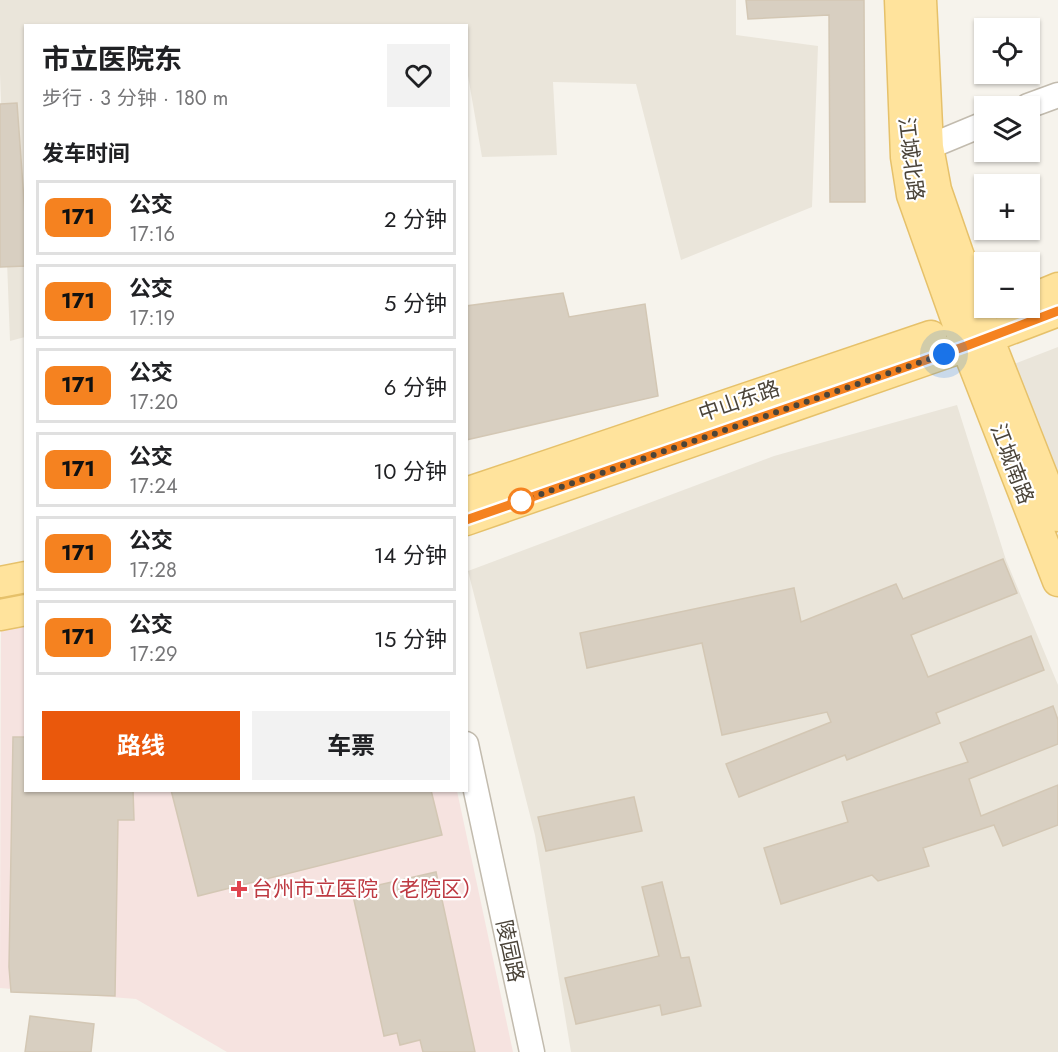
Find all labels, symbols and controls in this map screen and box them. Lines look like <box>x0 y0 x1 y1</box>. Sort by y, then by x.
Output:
map controls <box>974 18 1040 318</box>
button: locate <box>974 18 1040 84</box>
text: 市立医院东 <box>42 39 182 80</box>
button: heart <box>387 44 450 107</box>
text: 步行 · 3 分钟 · 180 m <box>42 84 228 113</box>
button: layers <box>974 96 1040 162</box>
street label: 江城北路 <box>891 115 931 203</box>
text: 发车时间 <box>42 137 130 169</box>
button: + <box>974 174 1040 240</box>
text: 公交 <box>129 188 173 220</box>
text: 171 <box>61 202 95 232</box>
text: 2 分钟 <box>384 203 447 235</box>
text: 17:16 <box>129 220 175 249</box>
button: − <box>974 252 1040 318</box>
text: 公交 <box>129 272 173 304</box>
text: 171 <box>61 286 95 316</box>
text: 5 分钟 <box>384 287 447 319</box>
text: 17:19 <box>129 304 175 333</box>
your location <box>929 339 959 369</box>
text: 公交 <box>129 356 173 388</box>
text: 171 <box>61 370 95 400</box>
text: 6 分钟 <box>384 371 447 403</box>
street label: 中山东路 <box>694 373 784 429</box>
text: 17:20 <box>129 388 178 417</box>
street label: 江城南路 <box>983 419 1041 509</box>
text: 公交 <box>129 440 173 472</box>
text: 171 <box>61 454 95 484</box>
text: 10 分钟 <box>373 455 447 487</box>
text: 17:24 <box>129 472 178 501</box>
unlabelled marker <box>508 488 534 514</box>
text: 公交 <box>129 524 173 556</box>
text: 171 <box>61 538 95 568</box>
text: 14 分钟 <box>374 539 447 571</box>
text: 17:28 <box>129 556 177 585</box>
text: 公交 <box>129 608 173 640</box>
text: 171 <box>61 622 95 652</box>
text: 15 分钟 <box>374 623 447 655</box>
text: 17:29 <box>129 640 177 669</box>
button: 路线 <box>42 711 240 780</box>
button: 车票 <box>252 711 450 780</box>
place label: 台州市立医院（老院区） <box>252 874 483 904</box>
marker: 台州市立医院（老院区） <box>230 880 248 898</box>
street label: 陵园路 <box>489 917 531 985</box>

